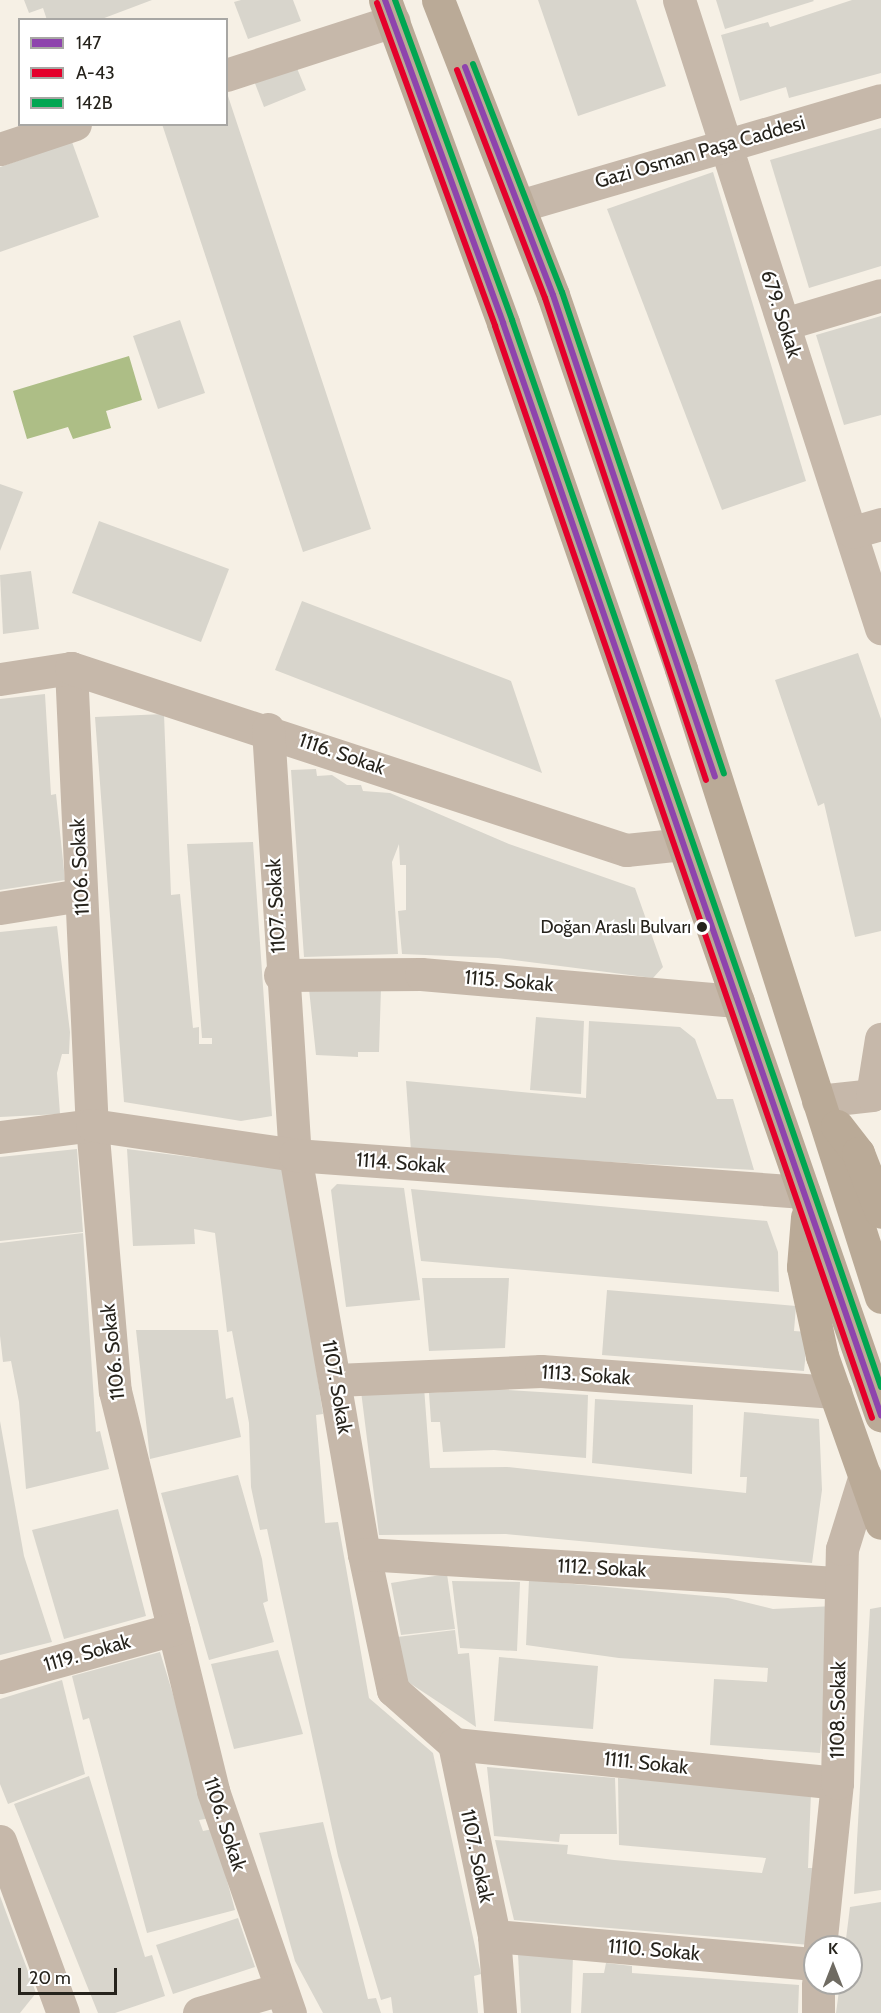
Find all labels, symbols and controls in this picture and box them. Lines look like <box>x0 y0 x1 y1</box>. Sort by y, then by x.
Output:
legend <box>18 18 228 126</box>
text: 147 <box>76 32 101 54</box>
text: A-43 <box>76 62 115 84</box>
text: 142B <box>76 92 112 114</box>
street label: Gazi Osman Paşa Caddesi <box>592 110 808 194</box>
street label: 679. Sokak <box>756 267 806 361</box>
street label: 1116. Sokak <box>296 728 388 780</box>
street label: 1106. Sokak <box>65 818 95 916</box>
street label: 1107. Sokak <box>262 858 290 954</box>
place label: Doğan Araslı Bulvarı <box>540 916 691 938</box>
marker: Doğan Araslı Bulvarı <box>696 921 708 933</box>
street label: 1115. Sokak <box>464 965 554 997</box>
street label: 1114. Sokak <box>355 1148 447 1178</box>
street label: 1106. Sokak <box>96 1302 130 1402</box>
street label: 1107. Sokak <box>317 1338 357 1436</box>
street label: 1113. Sokak <box>541 1360 631 1390</box>
street label: 1112. Sokak <box>557 1554 647 1582</box>
street label: 1119. Sokak <box>41 1629 133 1677</box>
street label: 1108. Sokak <box>825 1661 851 1759</box>
street label: 1111. Sokak <box>603 1747 689 1779</box>
street label: 1106. Sokak <box>199 1774 251 1874</box>
street label: 1107. Sokak <box>455 1807 499 1905</box>
street label: 1110. Sokak <box>607 1934 701 1966</box>
north arrow <box>803 1935 863 1995</box>
text: K <box>828 1939 838 1958</box>
scale bar <box>21 1956 120 1994</box>
text: 20 m <box>29 1967 71 1989</box>

